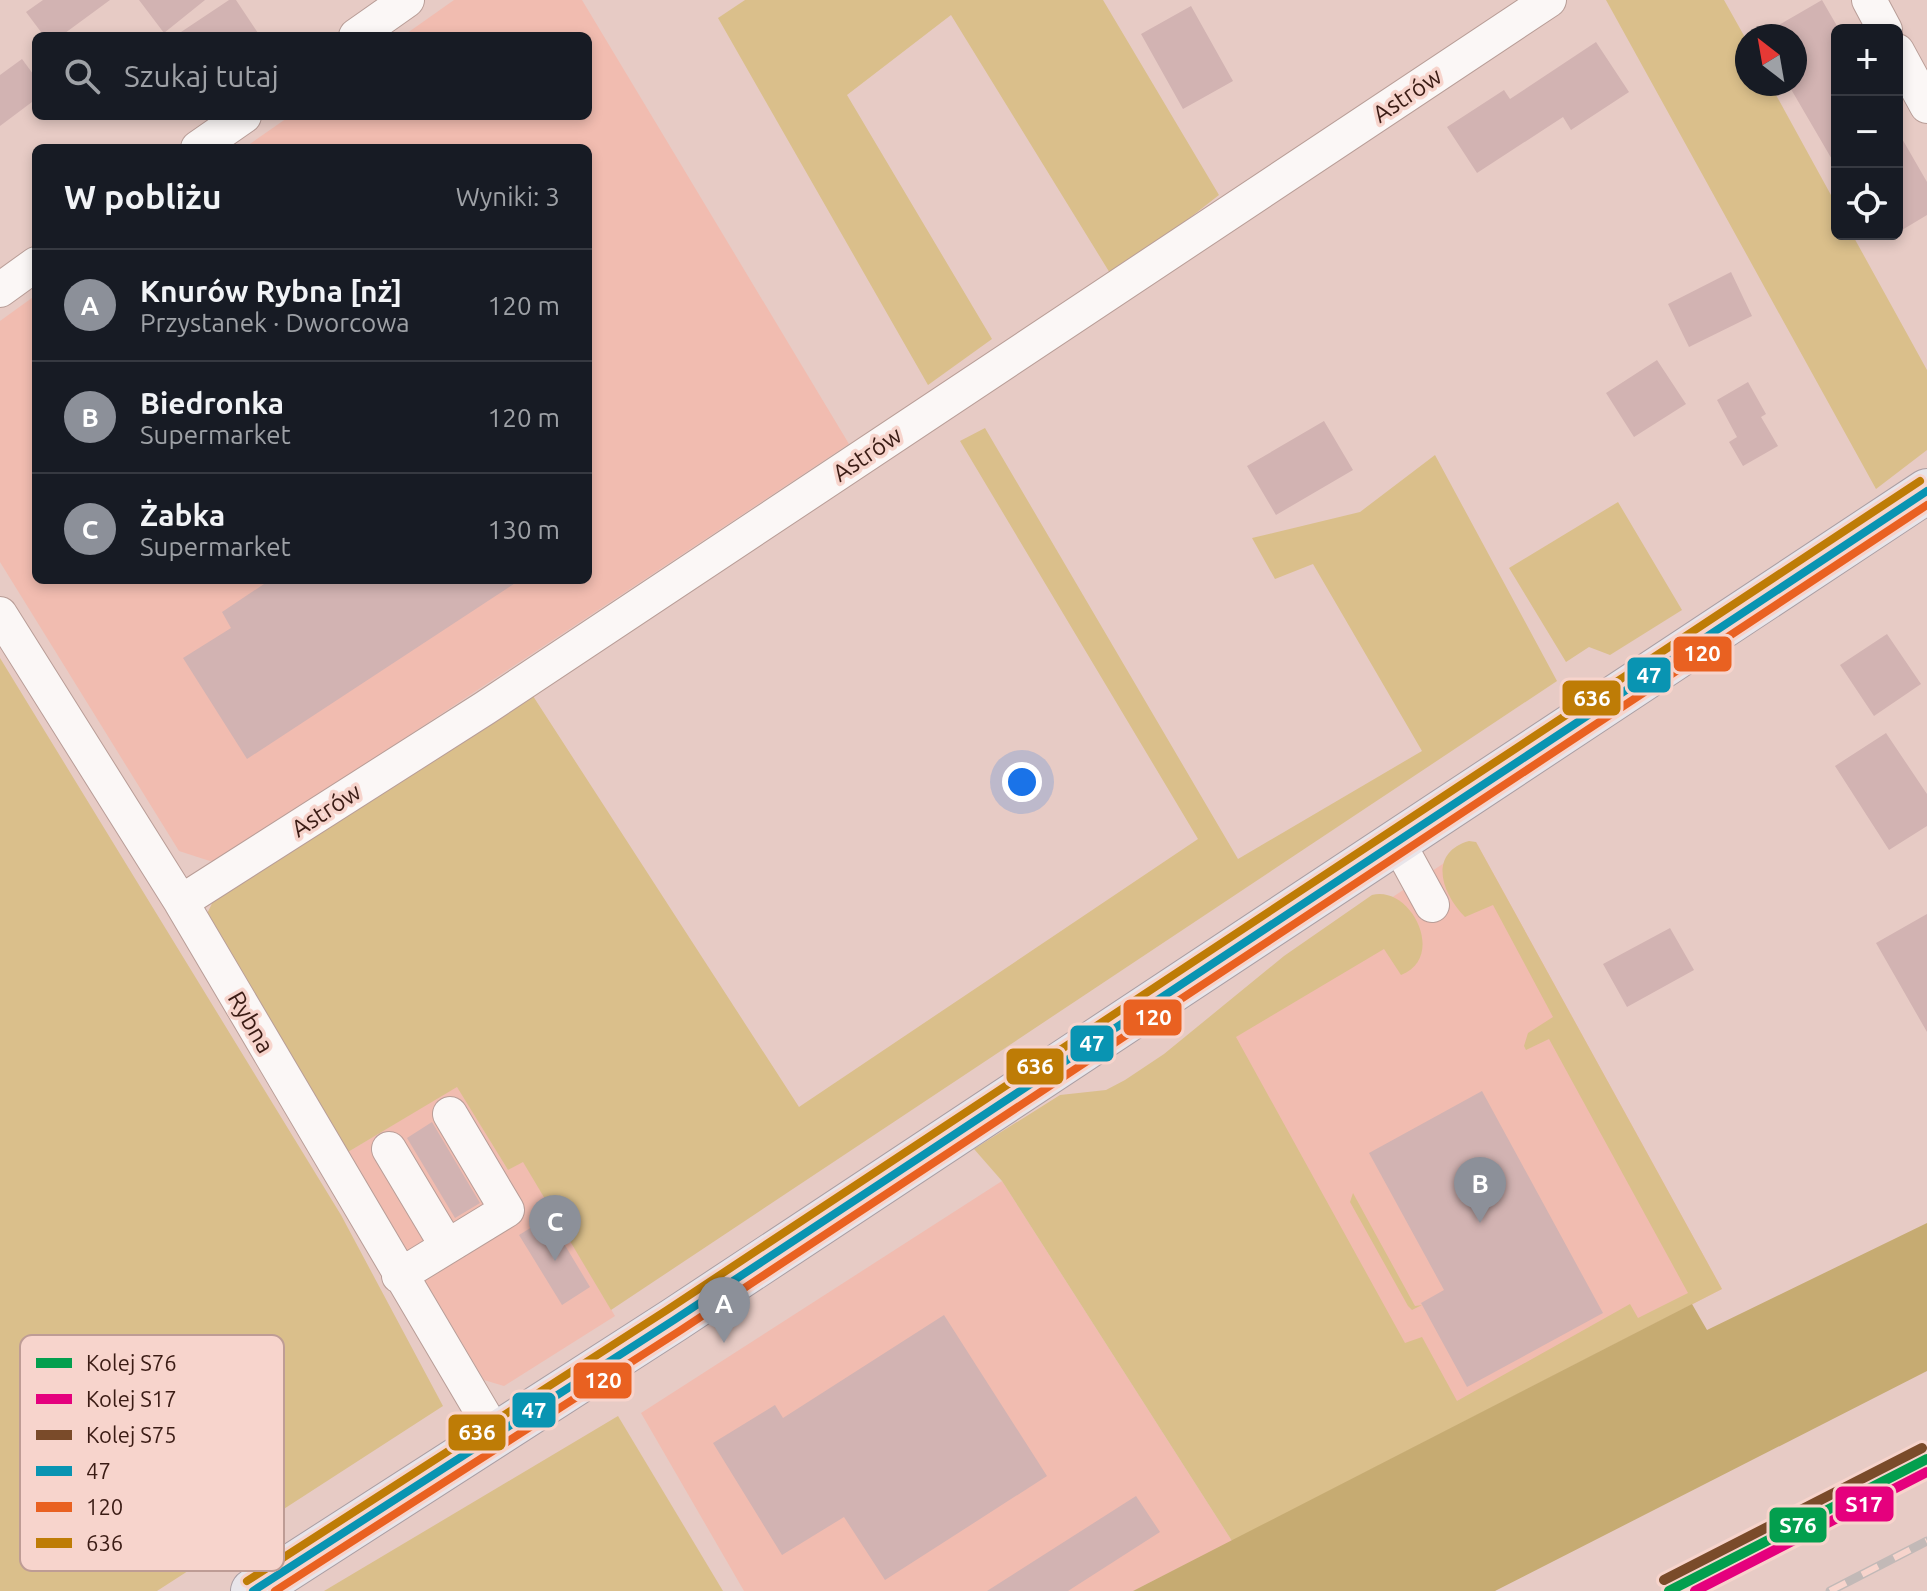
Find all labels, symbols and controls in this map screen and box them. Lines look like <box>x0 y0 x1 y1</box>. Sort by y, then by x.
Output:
north arrow <box>1735 24 1807 96</box>
map controls <box>1831 24 1903 240</box>
button: + <box>1831 24 1903 96</box>
search box <box>32 32 592 120</box>
icon: search <box>60 54 104 98</box>
text: Szukaj tutaj <box>124 59 279 93</box>
street label: Astrów <box>1367 62 1447 128</box>
button: − <box>1831 96 1903 168</box>
button: locate <box>1831 168 1903 240</box>
text: W pobliżu <box>64 177 222 215</box>
text: Wyniki: 3 <box>456 182 560 211</box>
text: Knurów Rybna [nż] <box>140 274 402 308</box>
text: A <box>81 291 99 320</box>
text: 120 m <box>488 291 560 320</box>
text: Przystanek · Dworcowa <box>140 308 410 337</box>
text: Biedronka <box>140 386 284 420</box>
text: B <box>81 403 99 432</box>
text: 120 m <box>488 403 560 432</box>
text: Supermarket <box>140 420 291 449</box>
street label: Astrów <box>827 421 907 487</box>
text: Żabka <box>140 498 225 532</box>
text: C <box>82 515 98 544</box>
text: 130 m <box>488 515 560 544</box>
text: Supermarket <box>140 532 291 561</box>
line badge: 120 <box>1672 635 1733 673</box>
text: 120 <box>1683 640 1721 665</box>
line badge: 47 <box>1626 656 1672 694</box>
text: 47 <box>1637 662 1661 687</box>
line badge: 636 <box>1561 679 1622 717</box>
text: 636 <box>1573 685 1611 710</box>
your location <box>1002 762 1042 802</box>
street label: Astrów <box>286 777 366 842</box>
street label: Rybna <box>223 986 279 1058</box>
line badge: 120 <box>1122 998 1183 1037</box>
text: 120 <box>1134 1004 1172 1029</box>
line badge: 47 <box>1069 1024 1115 1063</box>
text: 47 <box>1080 1030 1104 1055</box>
line badge: 636 <box>1005 1047 1065 1086</box>
text: 636 <box>1016 1053 1054 1078</box>
pin: B <box>1454 1157 1506 1223</box>
pin: C <box>529 1195 581 1261</box>
pin: A <box>698 1277 750 1343</box>
legend <box>20 1335 284 1571</box>
text: Kolej S76 <box>86 1350 177 1375</box>
line badge: 120 <box>572 1361 633 1400</box>
text: 120 <box>584 1367 622 1392</box>
text: Kolej S17 <box>86 1386 177 1411</box>
line badge: 47 <box>511 1391 557 1429</box>
text: 47 <box>522 1397 546 1422</box>
line badge: 636 <box>447 1413 507 1452</box>
text: 636 <box>458 1419 496 1444</box>
text: Kolej S75 <box>86 1422 177 1447</box>
text: 47 <box>86 1458 111 1483</box>
line badge: S17 <box>1834 1485 1895 1523</box>
text: S17 <box>1845 1491 1883 1516</box>
text: 120 <box>86 1494 123 1519</box>
line badge: S76 <box>1768 1506 1828 1544</box>
text: S76 <box>1779 1512 1817 1537</box>
text: 636 <box>86 1530 123 1555</box>

